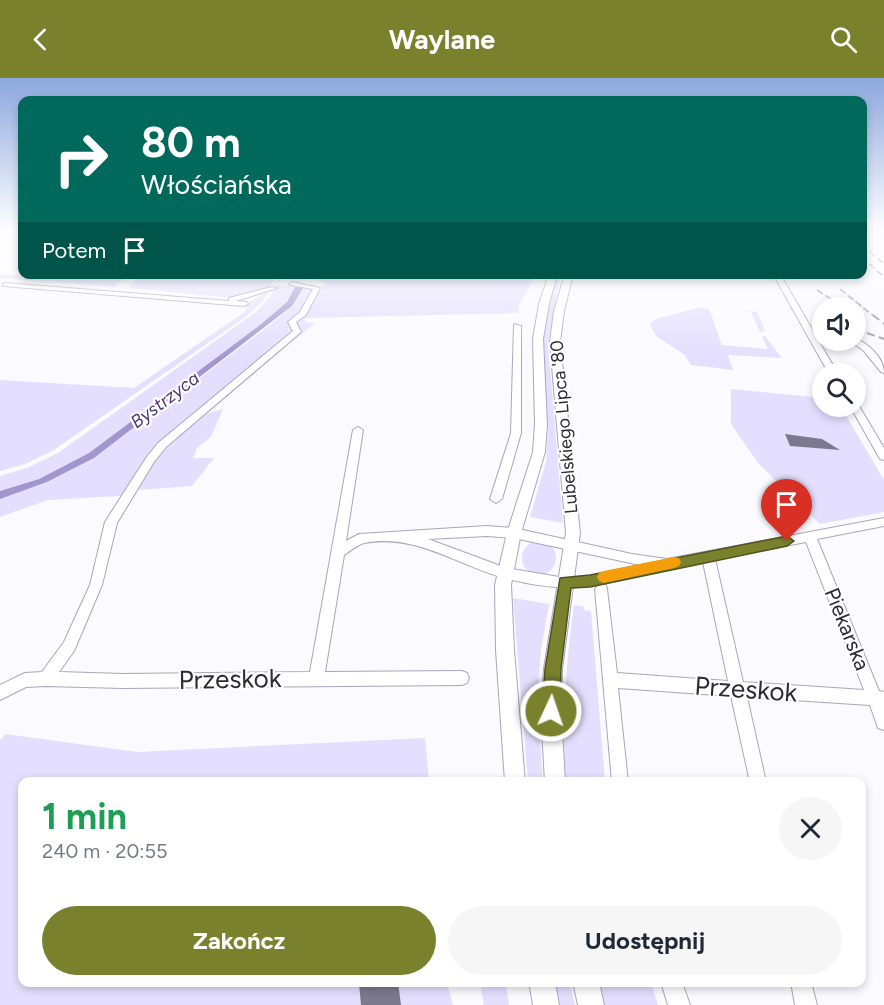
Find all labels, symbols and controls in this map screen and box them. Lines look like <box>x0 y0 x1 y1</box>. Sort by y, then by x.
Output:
icon: back <box>24 23 57 56</box>
text: Waylane <box>389 23 495 56</box>
icon: search <box>827 23 860 56</box>
text: 80 m <box>141 117 241 168</box>
icon: right <box>42 120 120 198</box>
text: Włościańska <box>141 168 292 201</box>
icon: arrive <box>118 234 151 267</box>
text: Potem <box>42 237 106 264</box>
map controls <box>812 297 866 417</box>
button: sound <box>812 297 866 351</box>
street label: Lubelskiego Lipca '80 <box>545 339 583 515</box>
button: search <box>812 363 866 417</box>
water label: Bystrzyca <box>126 367 204 433</box>
pin <box>761 479 812 541</box>
icon: arrive <box>770 488 803 521</box>
street label: Piekarska <box>820 584 875 674</box>
street label: Przeskok <box>178 662 282 696</box>
street label: Przeskok <box>694 669 799 709</box>
position arrow <box>519 679 583 743</box>
text: 1 min <box>42 795 127 838</box>
button: close <box>779 797 842 860</box>
text: 240 m · 20:55 <box>42 839 167 863</box>
button: Zakończ <box>42 906 436 975</box>
button: Udostępnij <box>448 906 842 975</box>

